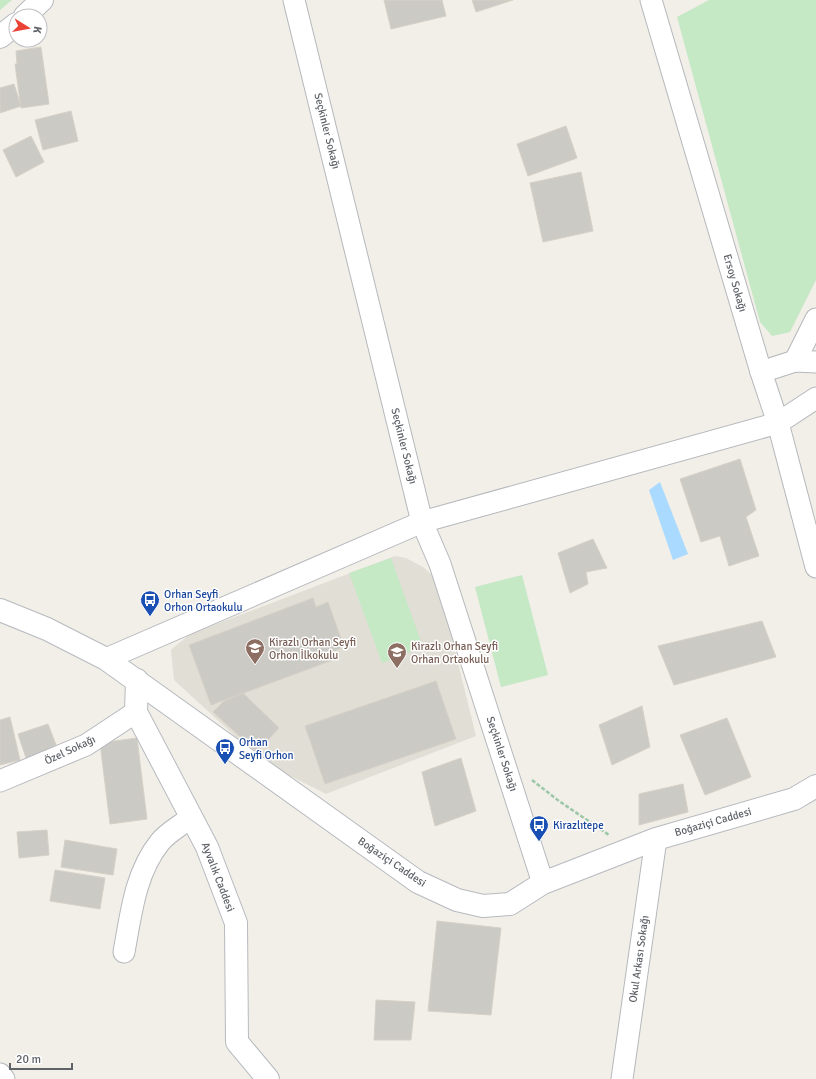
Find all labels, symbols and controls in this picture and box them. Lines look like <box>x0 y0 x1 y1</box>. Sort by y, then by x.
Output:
north arrow <box>8 8 48 48</box>
text: K <box>30 25 44 35</box>
street label: Seçkinler Sokağı <box>311 92 343 170</box>
street label: Ersoy Sokağı <box>720 252 750 314</box>
street label: Seçkinler Sokağı <box>388 407 420 485</box>
place label: Orhan Seyfi Orhon Ortaokulu <box>164 588 243 614</box>
bus stop icon: Orhan Seyfi Orhon Ortaokulu <box>139 589 161 617</box>
place label: Kirazlı Orhan Seyfi Orhon İlkokulu <box>269 636 356 662</box>
school or university icon: Kirazlı Orhan Seyfi Orhon İlkokulu <box>244 637 266 665</box>
place label: Kirazlı Orhan Seyfi Orhan Ortaokulu <box>411 640 498 666</box>
school or university icon: Kirazlı Orhan Seyfi Orhan Ortaokulu <box>386 641 408 669</box>
street label: Seçkinler Sokağı <box>484 715 520 793</box>
street label: Özel Sokağı <box>42 732 98 767</box>
place label: Orhan Seyfi Orhon <box>239 736 294 762</box>
bus stop icon: Orhan Seyfi Orhon <box>214 737 236 765</box>
street label: Boğaziçi Caddesi <box>673 805 753 839</box>
bus stop icon: Kirazlıtepe <box>528 814 550 842</box>
place label: Kirazlıtepe <box>553 819 604 832</box>
street label: Boğaziçi Caddesi <box>355 834 429 890</box>
street label: Ayvalık Caddesi <box>199 840 237 914</box>
street label: Okul Arkası Sokağı <box>626 915 652 1003</box>
scale bar <box>10 1045 72 1071</box>
text: 20 m <box>16 1052 41 1067</box>

